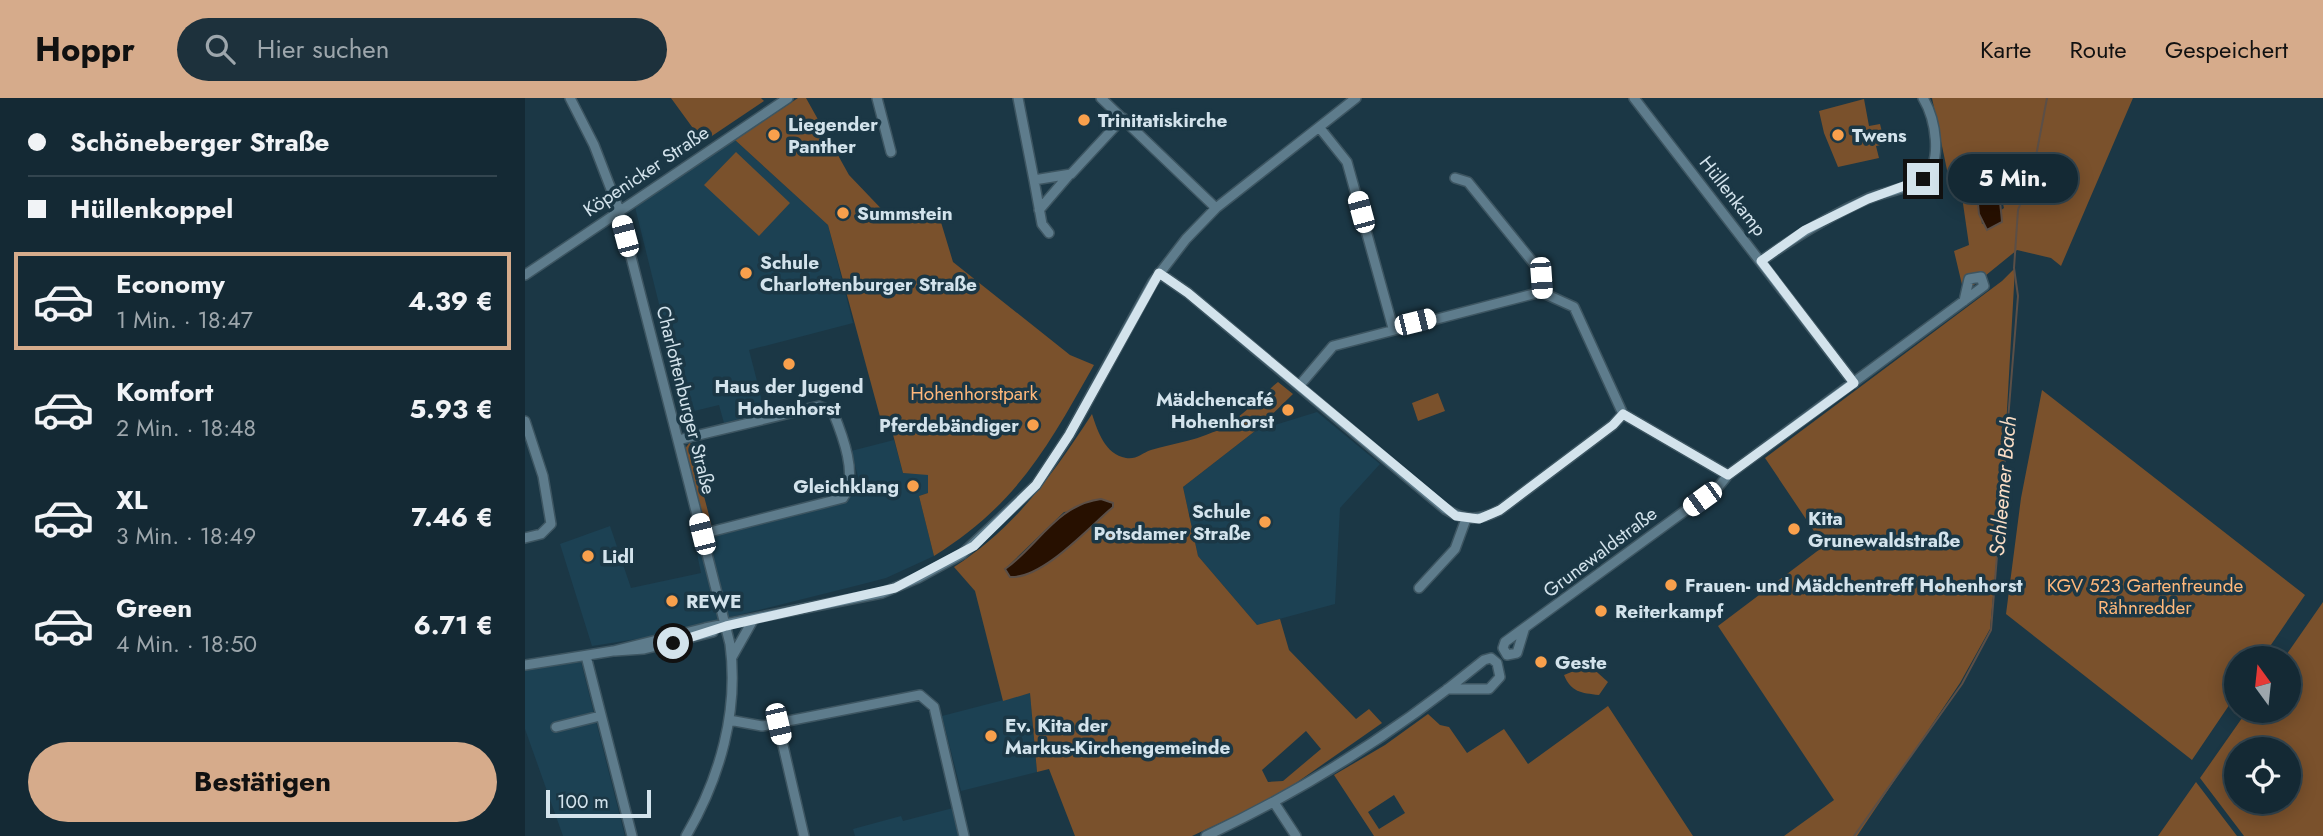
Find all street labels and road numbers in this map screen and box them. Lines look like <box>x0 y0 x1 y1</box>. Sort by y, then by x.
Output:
street label: Köpenicker Straße <box>578 119 714 223</box>
street label: Hüllenkamp <box>1693 150 1773 242</box>
street label: Charlottenburger Straße <box>650 303 723 497</box>
street label: Grunewaldstraße <box>1537 500 1663 604</box>

